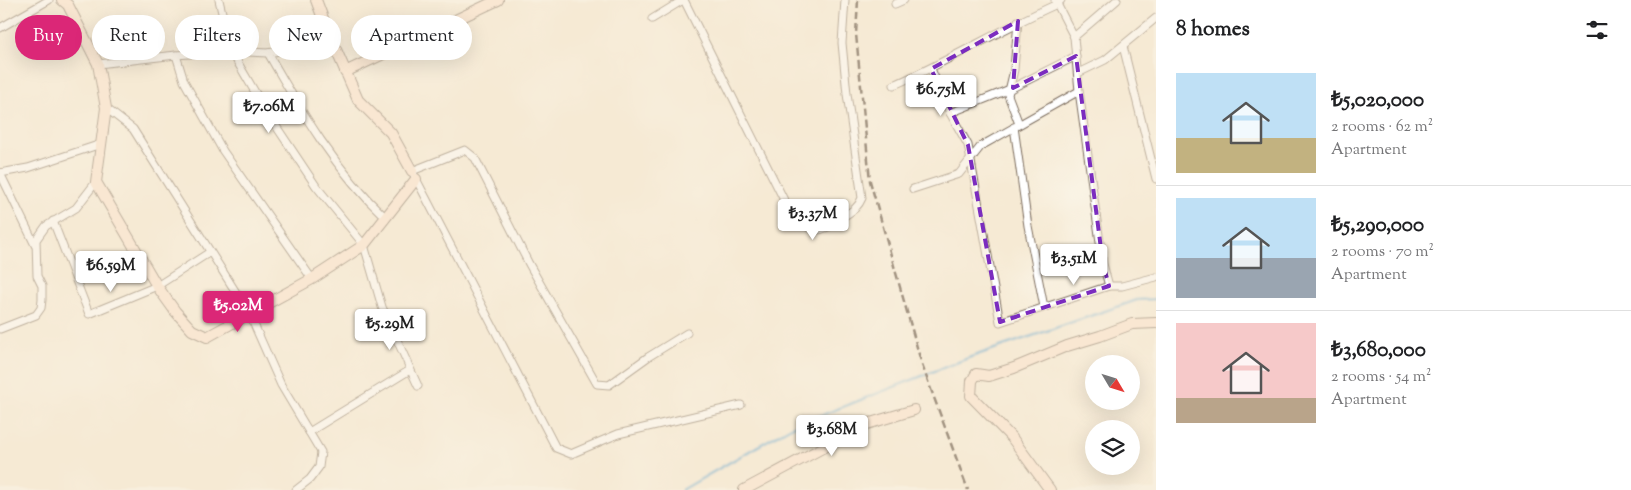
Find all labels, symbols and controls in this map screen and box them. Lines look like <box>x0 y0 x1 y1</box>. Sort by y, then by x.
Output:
chip: Buy <box>15 15 82 60</box>
chip: Rent <box>92 15 165 60</box>
chip: Filters <box>175 15 259 60</box>
chip: New <box>269 15 341 60</box>
chip: Apartment <box>351 15 472 60</box>
text: 8 homes <box>1176 15 1250 45</box>
icon: filters <box>1583 16 1611 44</box>
pin: ₺6.75M <box>900 74 982 117</box>
text: ₺6.75M <box>916 79 966 102</box>
text: ₺5,020,000 <box>1331 86 1424 116</box>
pin: ₺7.06M <box>228 92 310 134</box>
icon: home <box>1216 93 1276 153</box>
text: ₺7.06M <box>243 96 295 119</box>
text: 2 rooms · 62 m² <box>1331 116 1433 139</box>
text: Apartment <box>1331 139 1407 162</box>
pin: ₺3.37M <box>772 198 854 241</box>
text: ₺3.37M <box>789 203 837 226</box>
text: ₺5,290,000 <box>1331 211 1424 241</box>
icon: home <box>1216 218 1276 278</box>
text: 2 rooms · 70 m² <box>1331 241 1434 264</box>
pin: ₺3.51M <box>1033 244 1115 286</box>
text: ₺3.51M <box>1051 248 1097 271</box>
pin: ₺6.59M <box>70 250 152 293</box>
text: ₺6.59M <box>87 255 135 278</box>
text: Apartment <box>1331 264 1407 287</box>
pin: ₺5.02M <box>197 290 279 333</box>
text: ₺5.02M <box>214 295 262 318</box>
pin: ₺5.29M <box>349 308 431 351</box>
text: ₺5.29M <box>366 313 414 336</box>
text: ₺3,680,000 <box>1331 336 1426 366</box>
icon: home <box>1216 343 1276 403</box>
north arrow <box>1085 355 1140 410</box>
map controls <box>1085 355 1140 475</box>
text: 2 rooms · 54 m² <box>1331 366 1431 389</box>
text: Apartment <box>1331 389 1407 412</box>
pin: ₺3.68M <box>791 414 873 457</box>
text: ₺3.68M <box>807 419 857 442</box>
button: layers <box>1085 420 1140 475</box>

